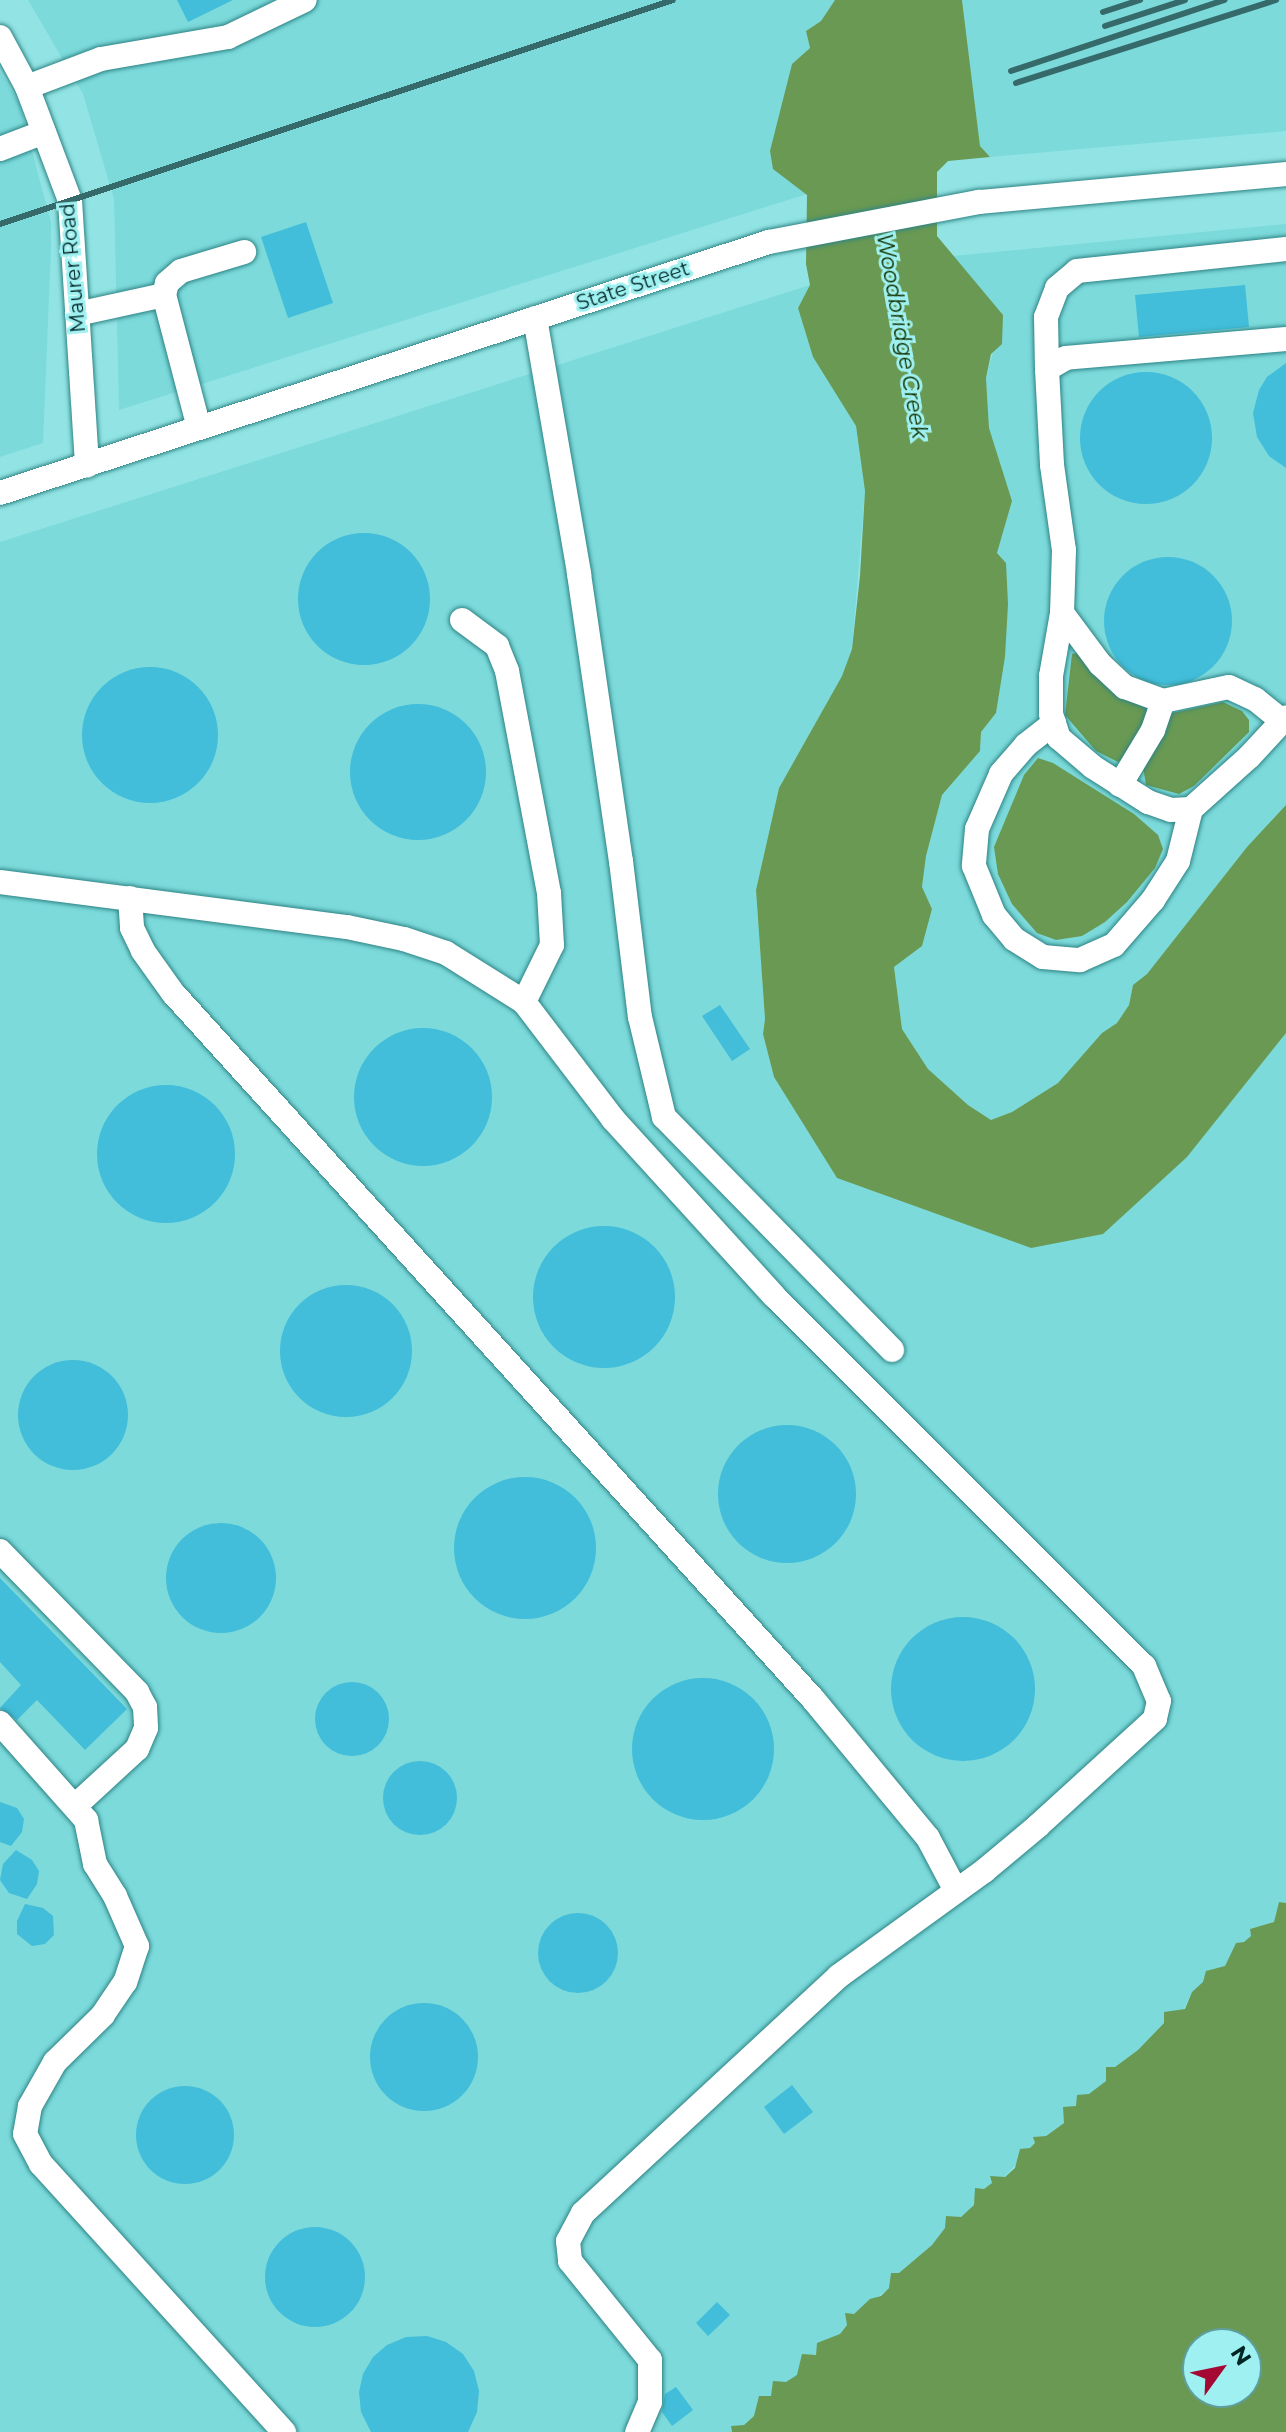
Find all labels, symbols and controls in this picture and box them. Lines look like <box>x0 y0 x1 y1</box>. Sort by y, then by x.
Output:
street label: Maurer Road <box>55 202 91 334</box>
water label: Woodbridge Creek <box>871 231 933 441</box>
street label: State Street <box>573 256 693 316</box>
north arrow <box>1182 2328 1262 2408</box>
text: N <box>1225 2341 1257 2371</box>

